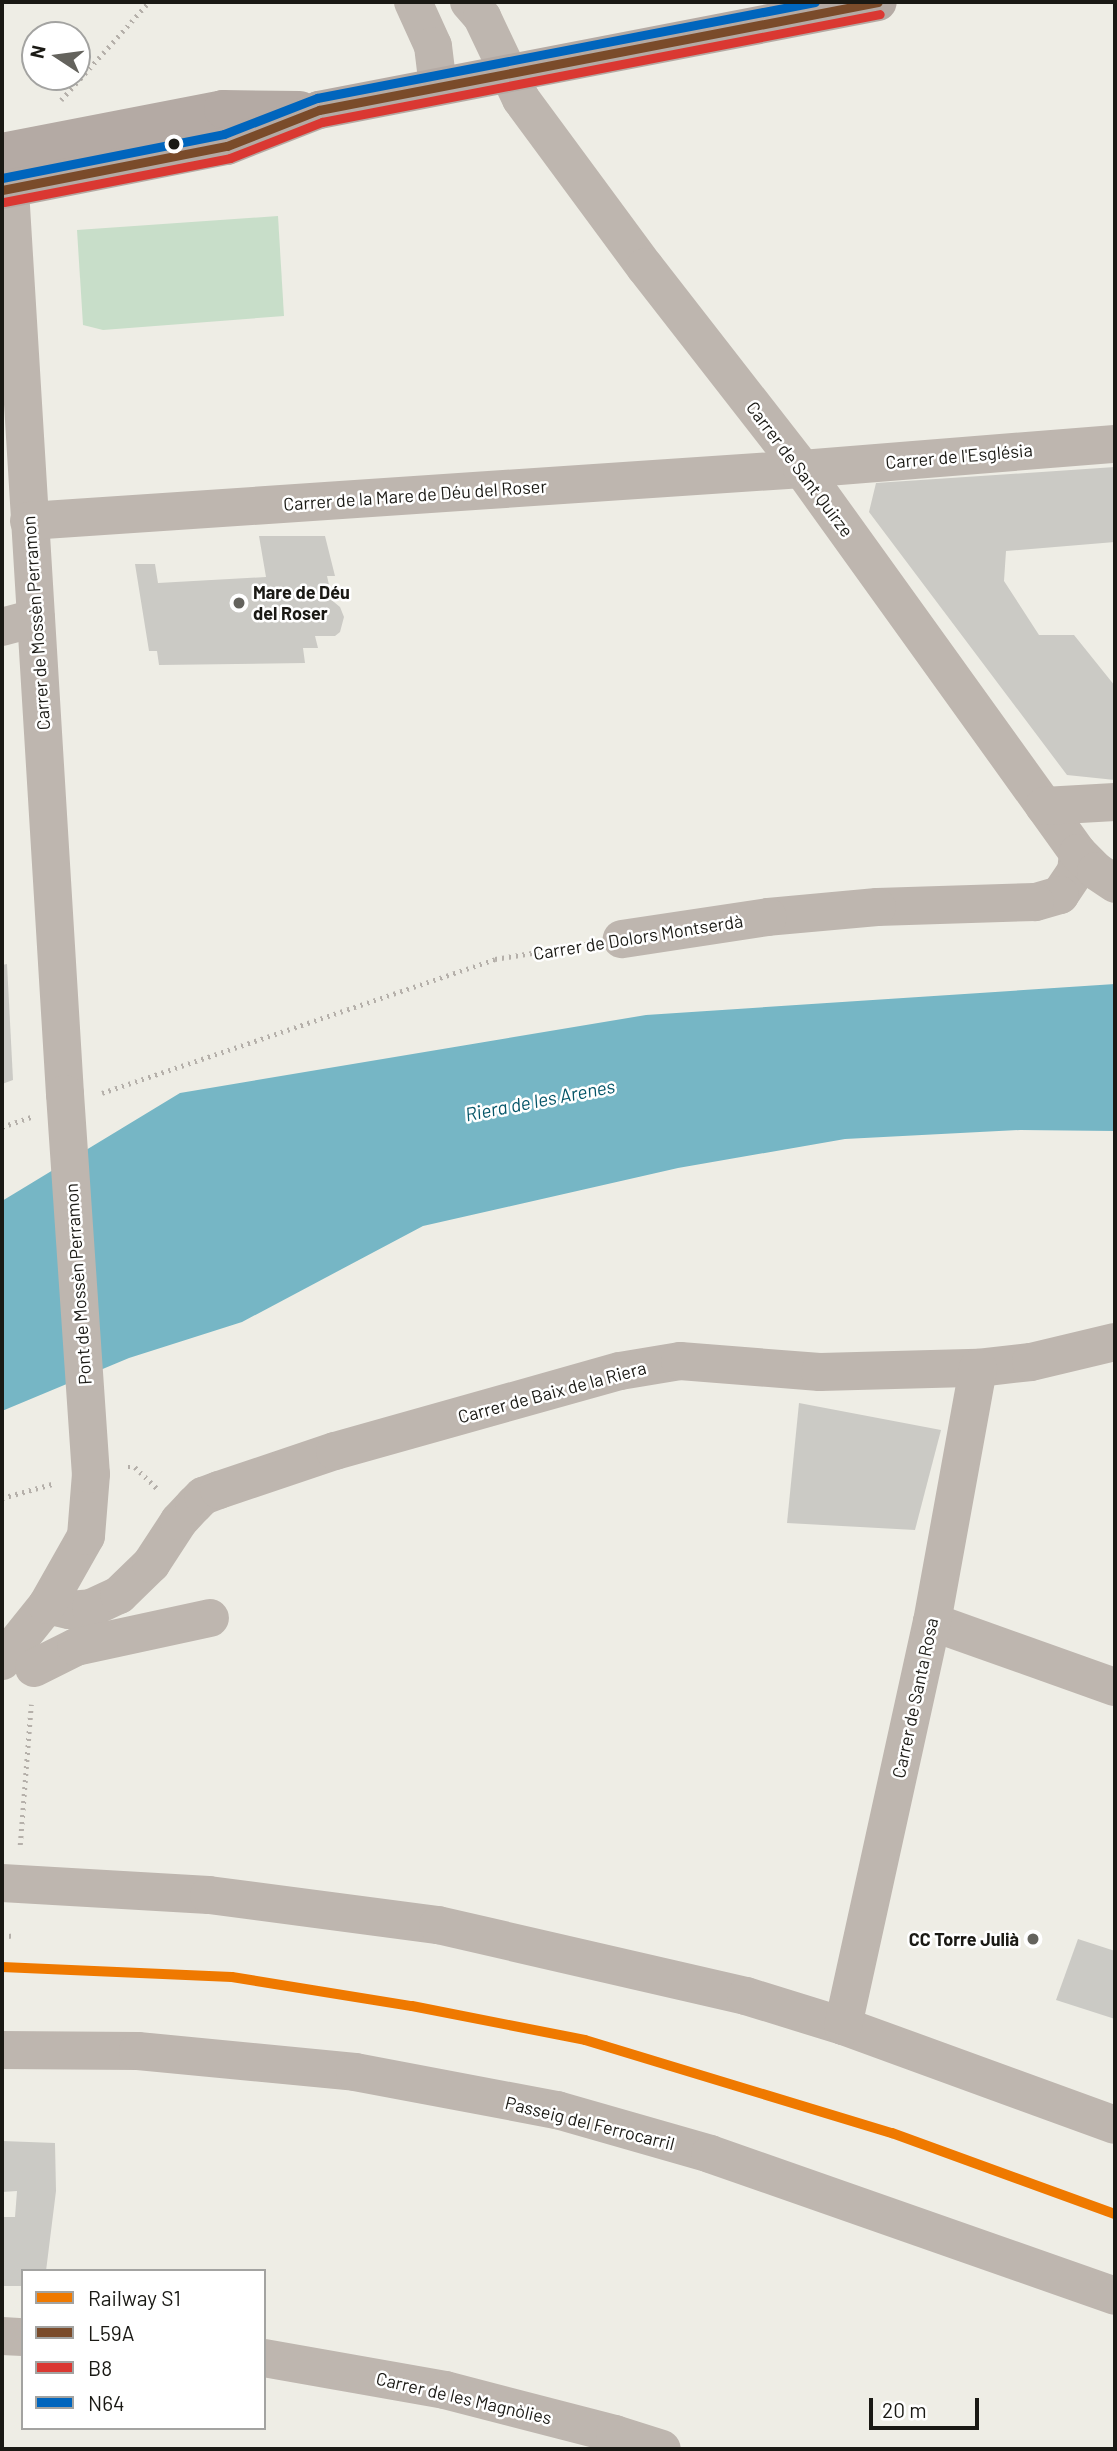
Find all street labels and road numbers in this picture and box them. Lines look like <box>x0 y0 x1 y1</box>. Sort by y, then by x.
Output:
street label: Carrer de Sant Quirze <box>742 397 858 541</box>
street label: Carrer de l'Església <box>885 439 1033 473</box>
street label: Carrer de la Mare de Déu del Roser <box>282 475 548 515</box>
street label: Carrer de Mossèn Perramon <box>18 515 54 731</box>
street label: Carrer de Dolors Montserdà <box>532 910 744 964</box>
street label: Pont de Mossèn Perramon <box>60 1182 96 1386</box>
street label: Carrer de Baix de la Riera <box>456 1356 648 1428</box>
street label: Carrer de Santa Rosa <box>887 1616 943 1780</box>
street label: Passeig del Ferrocarril <box>503 2092 677 2154</box>
street label: Carrer de les Magnòlies <box>374 2367 554 2429</box>

